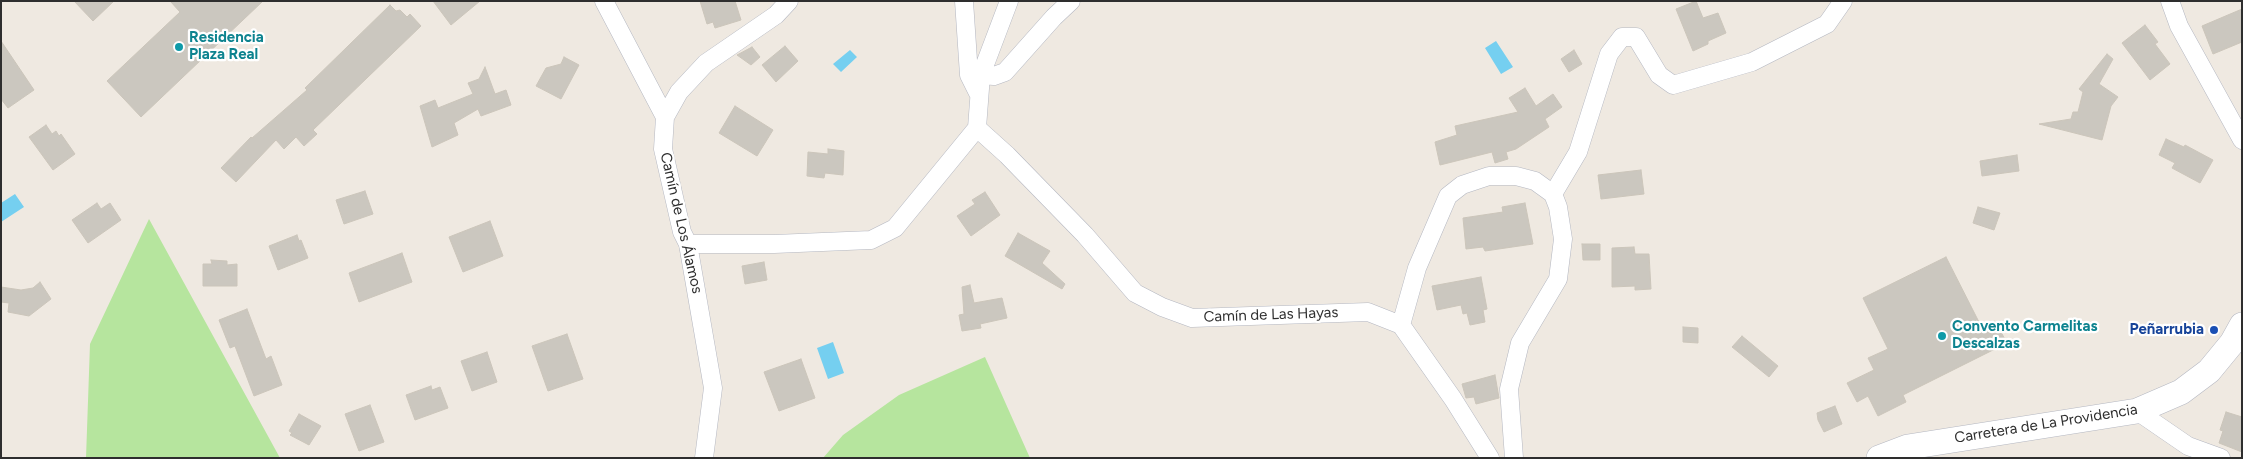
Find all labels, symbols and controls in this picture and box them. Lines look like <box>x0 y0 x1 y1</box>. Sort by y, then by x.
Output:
place label: Residencia Plaza Real <box>189 29 264 64</box>
marker: Residencia Plaza Real <box>173 41 185 53</box>
street label: Camín de Los Álamos <box>656 151 706 295</box>
street label: Camín de Las Hayas <box>1203 304 1339 326</box>
place label: Convento Carmelitas Descalzas <box>1952 318 2097 353</box>
place label: Peñarrubia <box>2130 321 2204 339</box>
marker: Peñarrubia <box>2208 324 2220 336</box>
marker: Convento Carmelitas Descalzas <box>1936 330 1948 342</box>
street label: Carretera de La Providencia <box>1953 401 2139 447</box>

